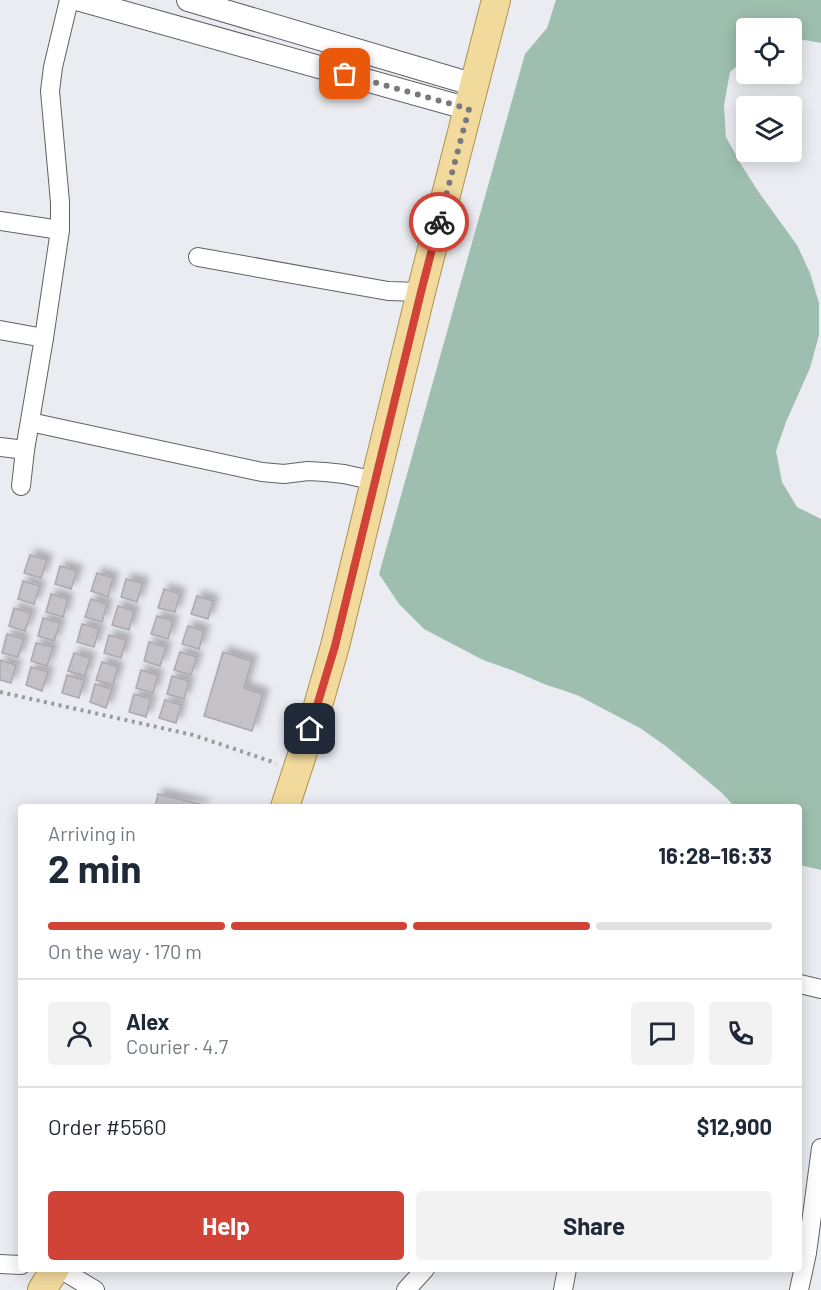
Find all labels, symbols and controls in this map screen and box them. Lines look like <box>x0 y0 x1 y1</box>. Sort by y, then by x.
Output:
map controls <box>736 18 802 162</box>
button: locate <box>736 18 802 84</box>
pin <box>319 48 370 99</box>
icon: bag <box>328 57 361 90</box>
button: layers <box>736 96 802 162</box>
courier <box>409 192 469 252</box>
icon: bike <box>423 206 456 239</box>
pin <box>284 703 335 754</box>
icon: home <box>293 712 326 745</box>
text: Arriving in <box>48 821 136 845</box>
text: 16:28–16:33 <box>658 842 772 868</box>
text: 2 min <box>48 844 141 891</box>
text: On the way · 170 m <box>48 939 202 963</box>
button: person <box>48 1002 111 1065</box>
button: chat <box>631 1002 694 1065</box>
button: phone <box>709 1002 772 1065</box>
text: Alex <box>126 1008 169 1034</box>
text: Courier · 4.7 <box>126 1034 228 1058</box>
text: Order #5560 <box>48 1113 167 1139</box>
text: $12,900 <box>697 1113 772 1139</box>
button: Help <box>48 1191 404 1260</box>
button: Share <box>416 1191 772 1260</box>

